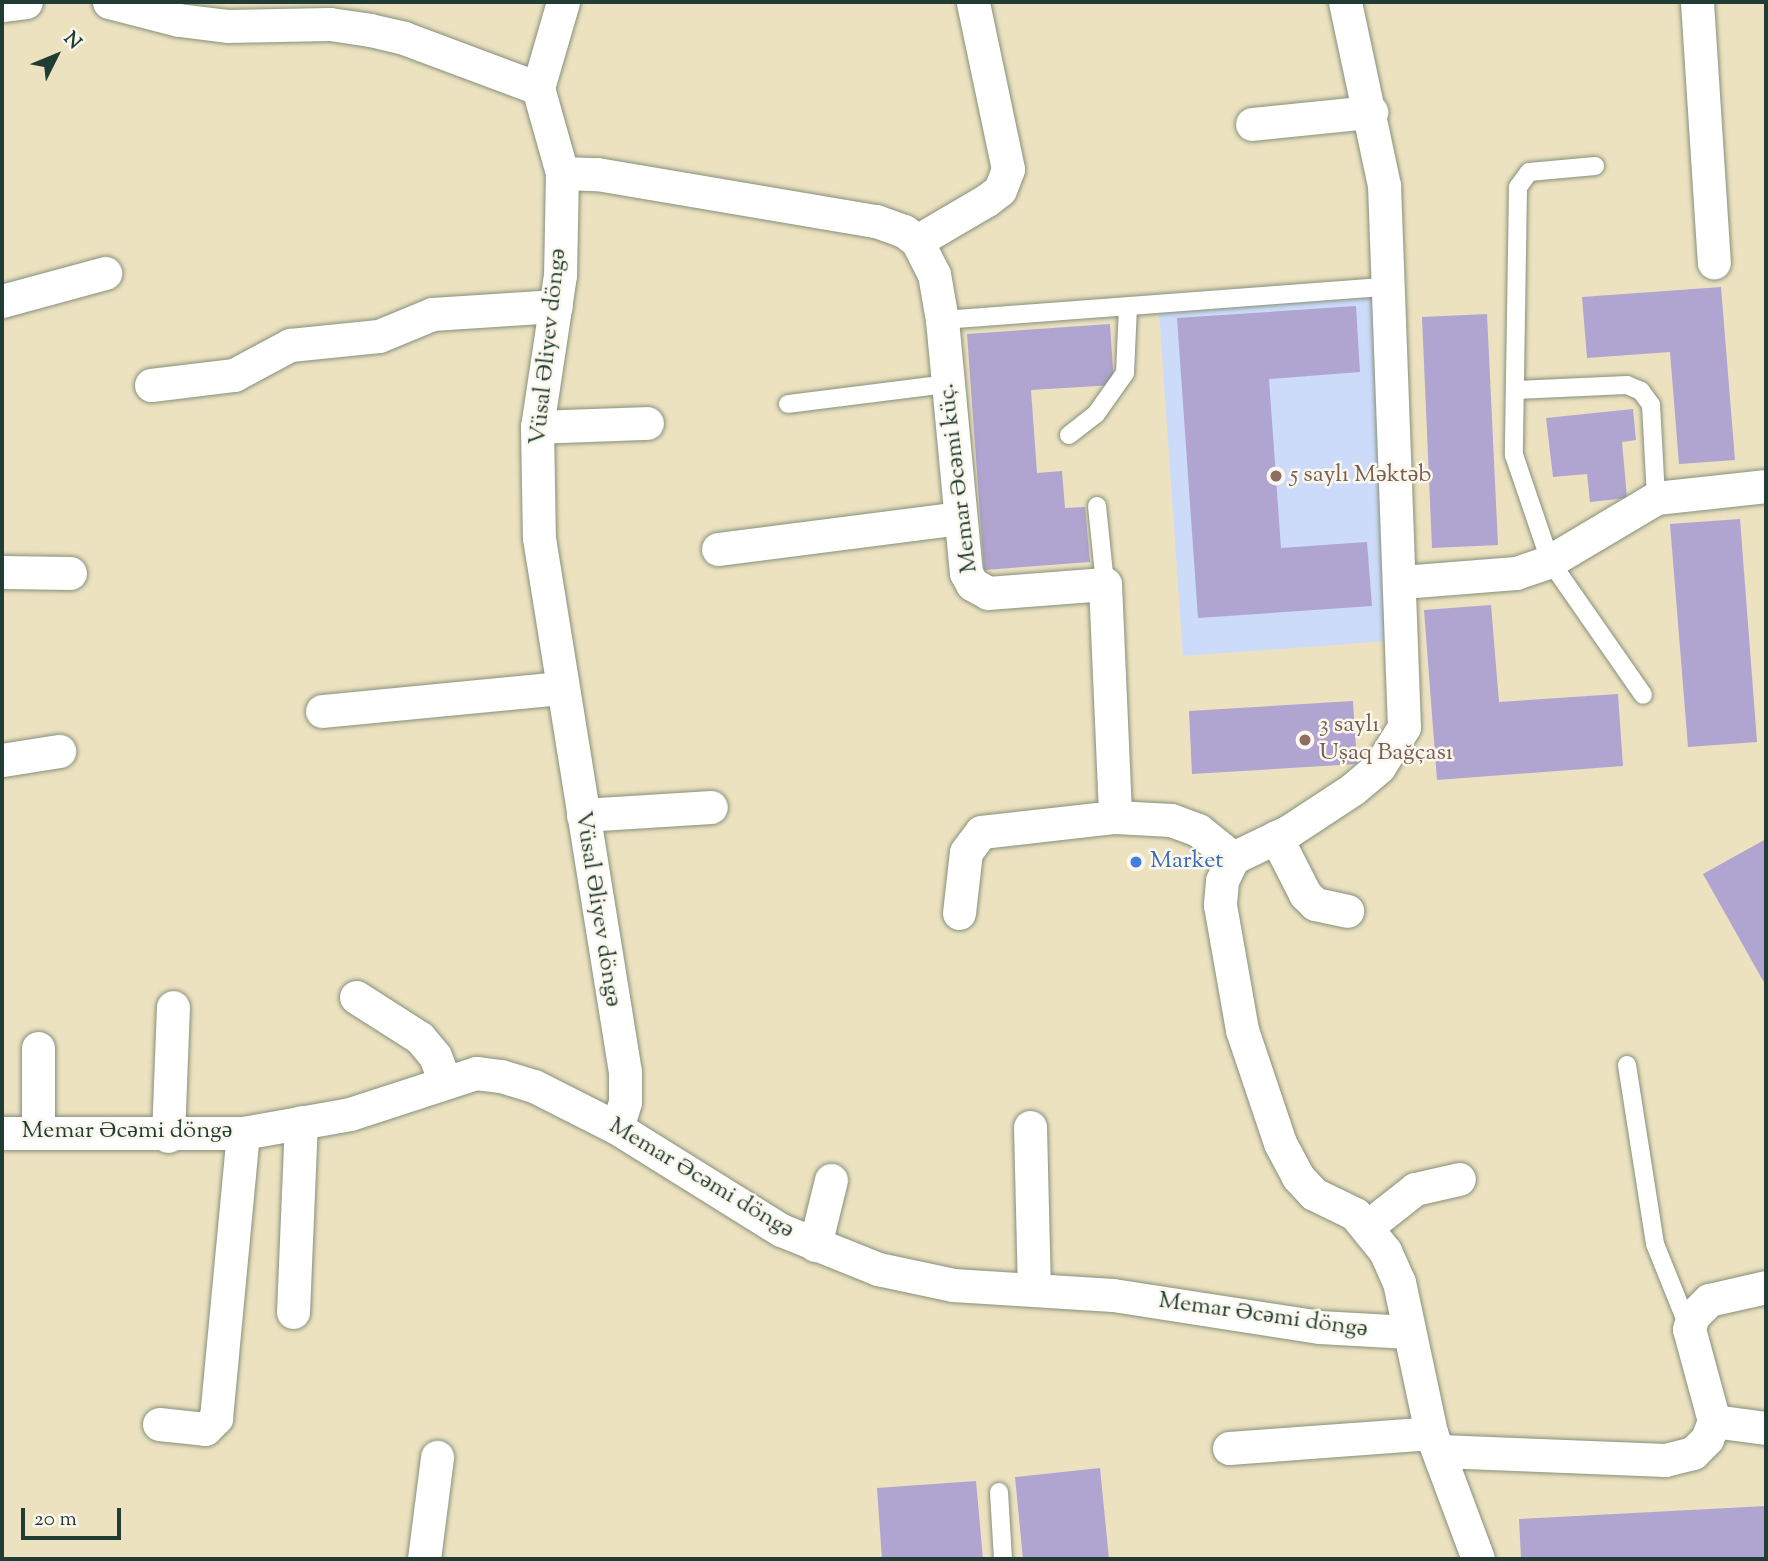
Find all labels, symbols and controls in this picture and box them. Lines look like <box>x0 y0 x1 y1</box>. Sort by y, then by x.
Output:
north arrow <box>21 21 91 91</box>
text: N <box>57 27 87 56</box>
street label: Vüsal Əliyev döngə <box>524 247 574 447</box>
street label: Memar Əcəmi küç. <box>933 382 985 574</box>
place label: 5 saylı Məktəb <box>1290 462 1431 490</box>
marker: 5 saylı Məktəb <box>1268 468 1284 484</box>
place label: 3 saylı Uşaq Bağçası <box>1319 712 1453 768</box>
marker: 3 saylı Uşaq Bağçası <box>1297 732 1313 748</box>
street label: Vüsal Əliyev döngə <box>567 809 627 1009</box>
place label: Market <box>1150 848 1224 876</box>
marker: Market <box>1128 854 1144 870</box>
street label: Memar Əcəmi döngə <box>603 1112 799 1246</box>
street label: Memar Əcəmi döngə <box>22 1118 232 1146</box>
street label: Memar Əcəmi döngə <box>1157 1287 1369 1345</box>
scale bar <box>24 1494 124 1538</box>
text: 20 m <box>34 1505 77 1535</box>

